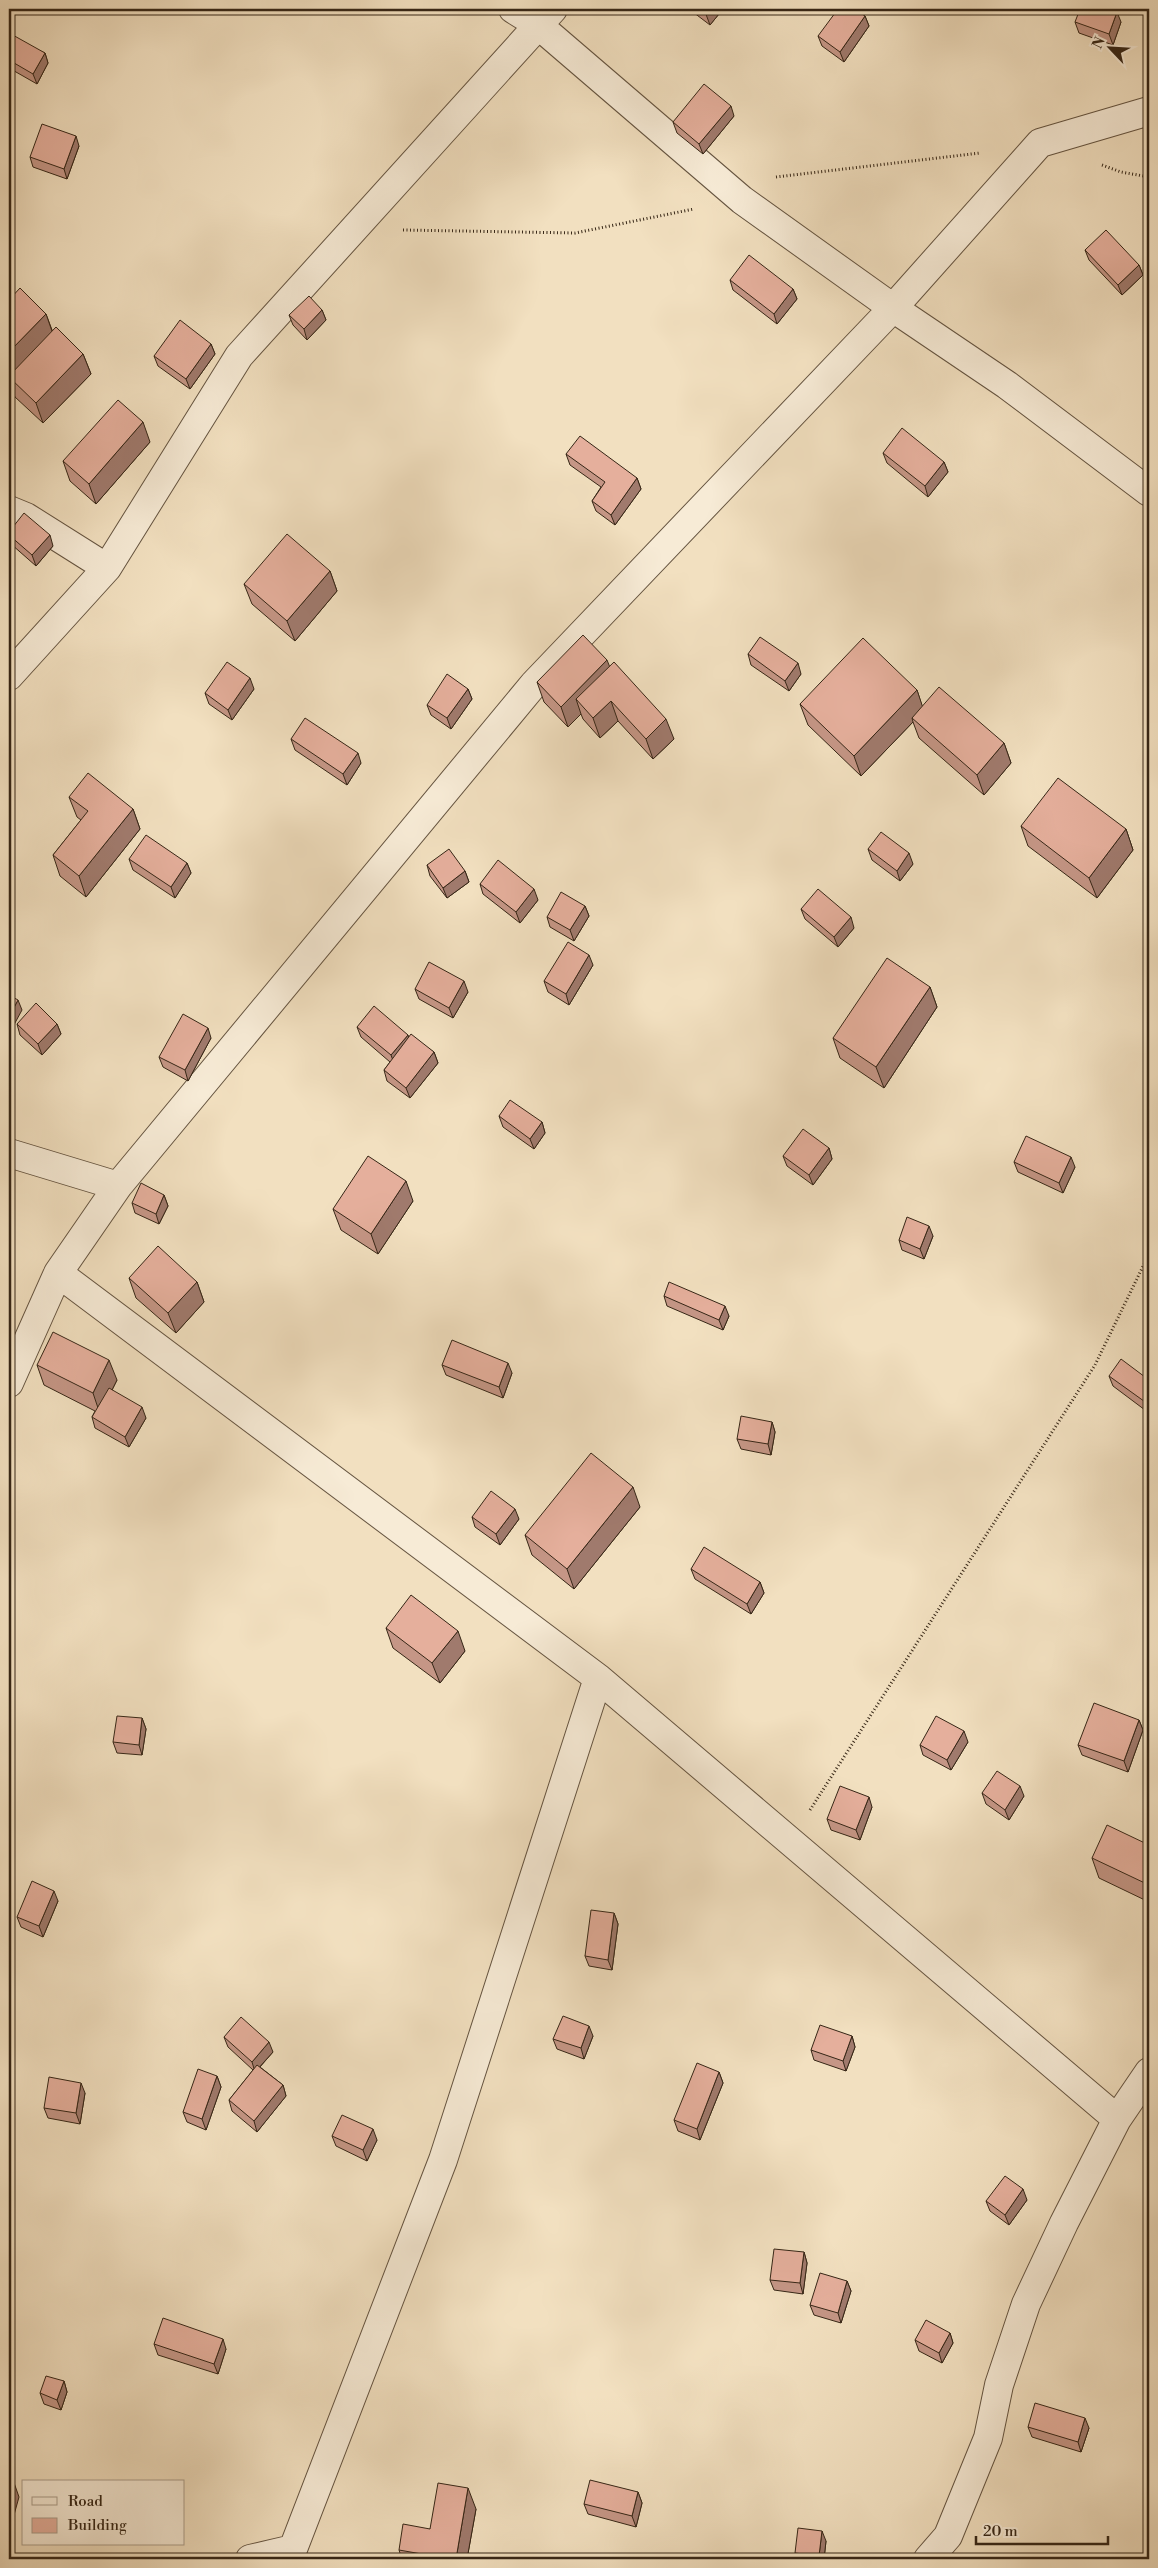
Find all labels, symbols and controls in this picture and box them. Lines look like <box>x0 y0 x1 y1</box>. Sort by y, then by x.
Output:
north arrow <box>1086 22 1136 72</box>
text: N <box>1089 34 1110 52</box>
legend <box>22 2480 185 2546</box>
text: Road <box>68 2492 103 2511</box>
scale bar <box>976 2513 1108 2545</box>
text: Building <box>67 2516 127 2535</box>
text: 20 m <box>983 2522 1018 2541</box>

